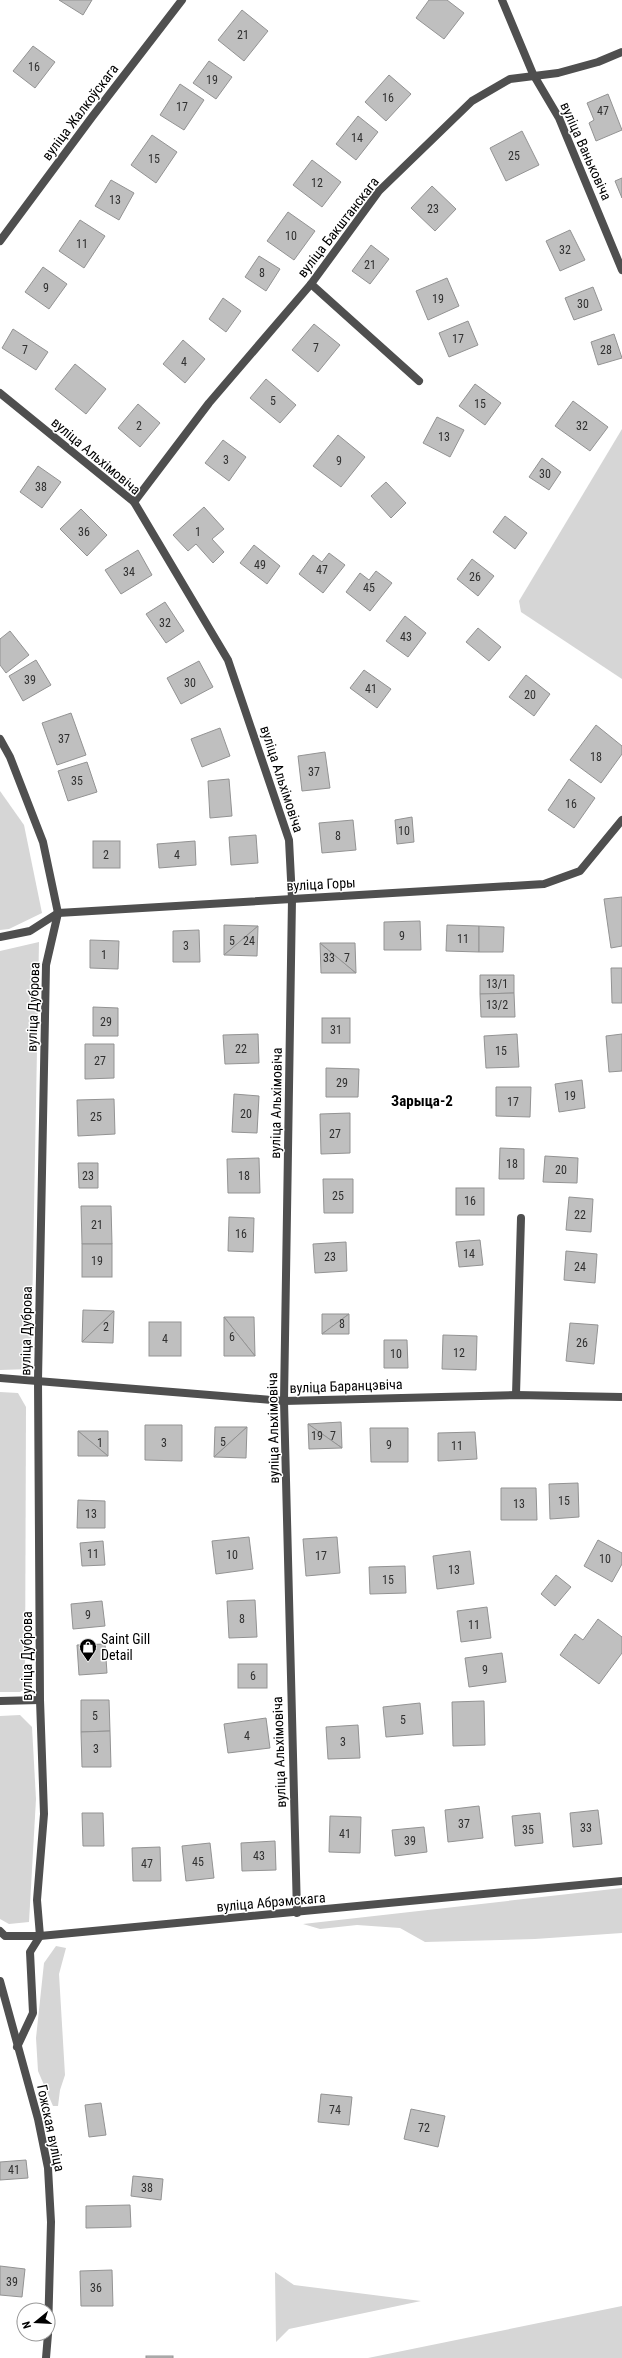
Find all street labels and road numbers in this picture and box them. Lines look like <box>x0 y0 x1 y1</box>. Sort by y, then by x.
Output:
street label: вуліца Жалкоўскага <box>39 61 121 163</box>
street label: вуліца Ваньковіча <box>557 100 615 202</box>
street label: вуліца Бакштанскага <box>294 174 382 280</box>
street label: вуліца Альхімовіча <box>48 414 144 498</box>
street label: вуліца Альхімовіча <box>257 724 307 834</box>
street label: вуліца Горы <box>286 874 356 894</box>
street label: вуліца Дуброва <box>23 962 43 1052</box>
street label: вуліца Альхімовіча <box>267 1047 285 1159</box>
street label: вуліца Дуброва <box>17 1286 35 1376</box>
street label: вуліца Альхімовіча <box>264 1372 282 1484</box>
street label: вуліца Баранцэвіча <box>289 1376 403 1396</box>
street label: вуліца Дуброва <box>19 1611 35 1701</box>
street label: вуліца Альхімовіча <box>269 1696 289 1808</box>
street label: вуліца Абрэмскага <box>216 1889 326 1915</box>
street label: Гожская вуліца <box>34 2083 68 2173</box>

